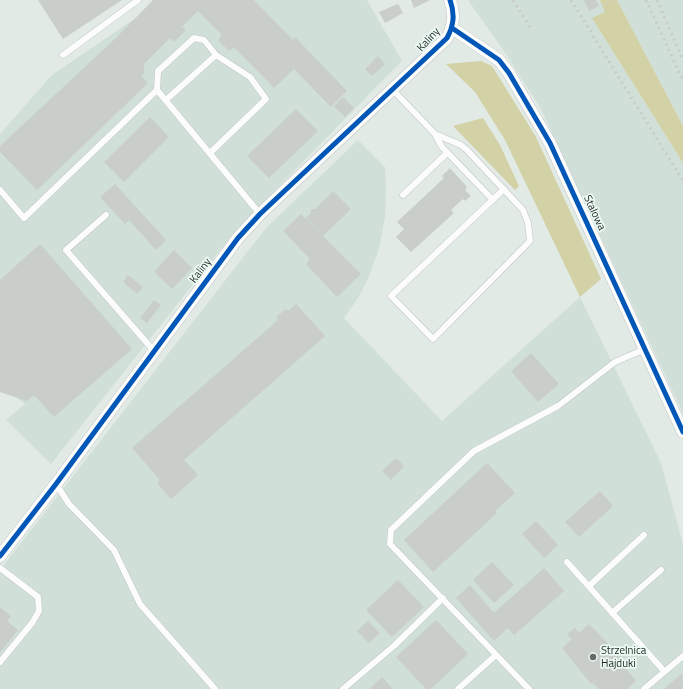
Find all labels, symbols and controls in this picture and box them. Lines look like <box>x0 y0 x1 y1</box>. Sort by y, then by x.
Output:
street label: Kaliny <box>415 25 443 55</box>
street label: Stalowa <box>580 193 608 233</box>
street label: Kaliny <box>187 256 215 286</box>
place label: Strzelnica Hajduki <box>601 644 646 670</box>
marker: Strzelnica Hajduki <box>588 652 598 662</box>

